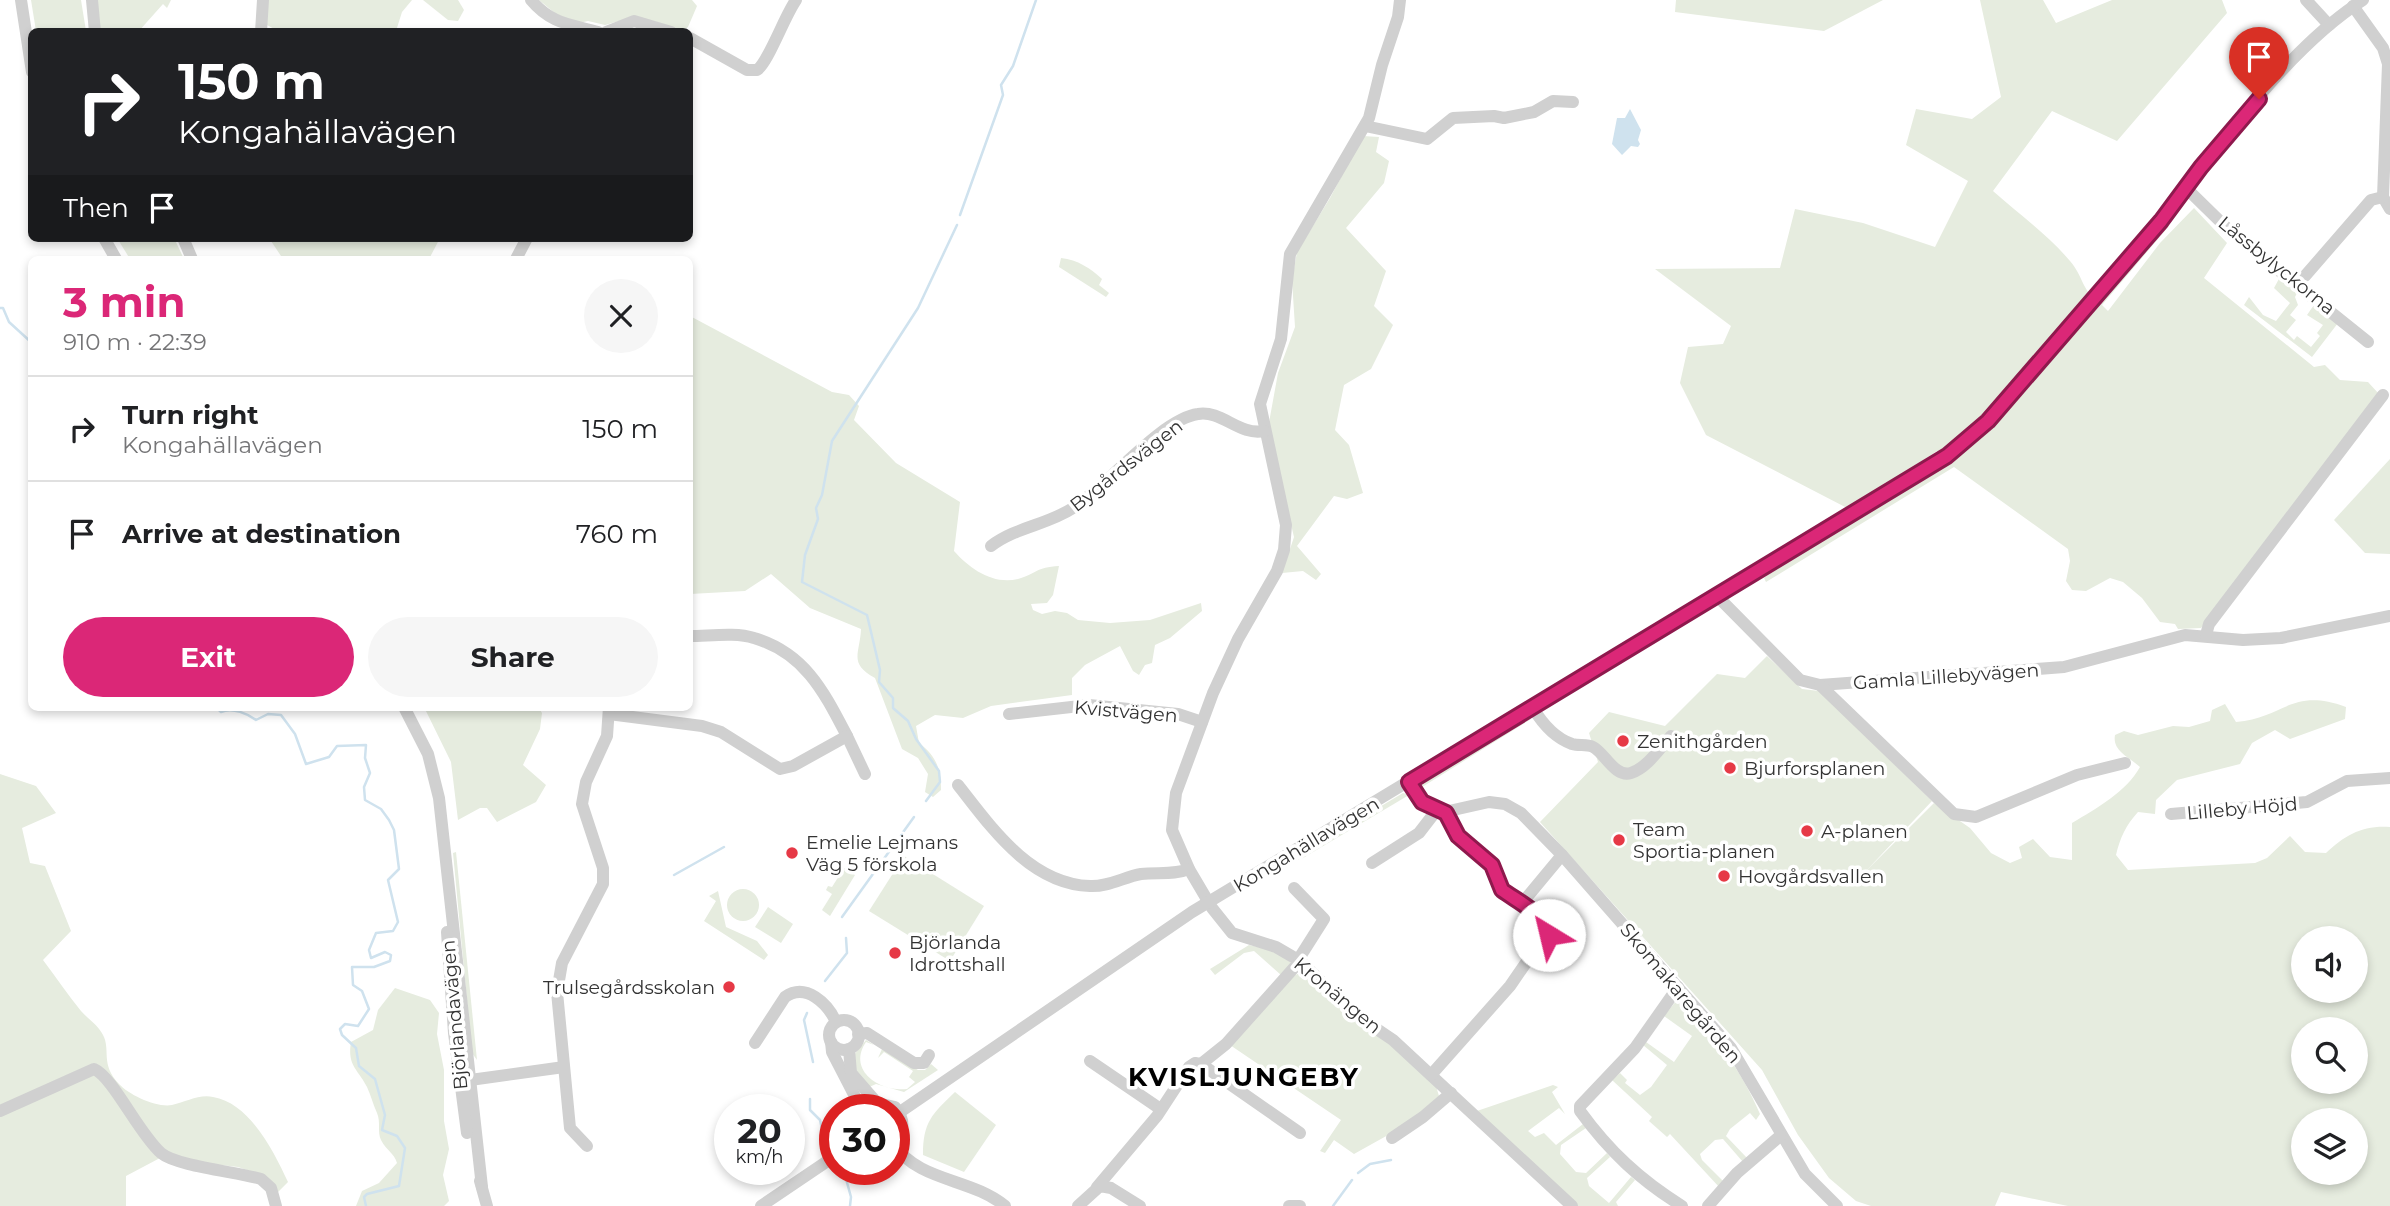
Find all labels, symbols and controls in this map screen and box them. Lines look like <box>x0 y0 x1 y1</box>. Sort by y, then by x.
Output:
pin <box>2229 27 2289 99</box>
icon: arrive <box>2240 38 2278 76</box>
text: 150 m <box>178 52 325 111</box>
icon: right <box>63 56 154 147</box>
text: Kongahällavägen <box>178 112 457 151</box>
icon: arrive <box>143 189 181 227</box>
text: Then <box>63 192 129 224</box>
street label: Låssbylyckorna <box>2214 211 2340 320</box>
text: 3 min <box>63 276 185 328</box>
button: close <box>584 279 658 353</box>
text: 910 m · 22:39 <box>63 328 207 356</box>
text: Turn right <box>122 399 258 431</box>
icon: right <box>63 410 101 448</box>
text: 150 m <box>582 413 658 445</box>
street label: Bygårdsvägen <box>1065 414 1187 516</box>
text: Kongahällavägen <box>122 431 323 459</box>
icon: arrive <box>63 515 101 553</box>
text: Arrive at destination <box>122 518 401 550</box>
text: 760 m <box>576 518 658 550</box>
button: Exit <box>63 617 354 697</box>
button: Share <box>368 617 658 697</box>
street label: Gamla Lillebyvägen <box>1852 659 2040 694</box>
street label: Kvistvägen <box>1073 696 1179 727</box>
place label: Zenithgården <box>1637 730 1768 753</box>
marker: Zenithgården <box>1615 733 1631 749</box>
place label: Bjurforsplanen <box>1744 757 1885 780</box>
marker: Bjurforsplanen <box>1722 760 1738 776</box>
street label: Kongahällavägen <box>1229 792 1383 897</box>
street label: Lilleby Höjd <box>2186 792 2298 825</box>
place label: Team Sportia-planen <box>1633 818 1775 863</box>
place label: A-planen <box>1821 820 1908 843</box>
marker: A-planen <box>1799 823 1815 839</box>
place label: Emelie Lejmans Väg 5 förskola <box>806 831 958 876</box>
marker: Team Sportia-planen <box>1611 832 1627 848</box>
marker: Emelie Lejmans Väg 5 förskola <box>784 845 800 861</box>
place label: Hovgårdsvallen <box>1738 865 1884 888</box>
marker: Hovgårdsvallen <box>1716 868 1732 884</box>
position arrow <box>1512 898 1586 972</box>
street label: Skomakaregården <box>1615 919 1746 1068</box>
map controls <box>2291 926 2368 1185</box>
button: sound <box>2291 926 2368 1003</box>
place label: Björlanda Idrottshall <box>909 931 1006 976</box>
street label: Björlandavägen <box>436 939 473 1091</box>
marker: Björlanda Idrottshall <box>887 945 903 961</box>
street label: Kronängen <box>1289 952 1386 1039</box>
place label: Trulsegårdsskolan <box>543 976 715 999</box>
marker: Trulsegårdsskolan <box>721 979 737 995</box>
button: search <box>2291 1017 2368 1094</box>
district label: KVISLJUNGEBY <box>1128 1061 1360 1093</box>
speed limit sign: 30 <box>819 1094 910 1185</box>
button: layers <box>2291 1108 2368 1185</box>
text: 20 <box>737 1109 782 1152</box>
text: km/h <box>735 1146 784 1168</box>

